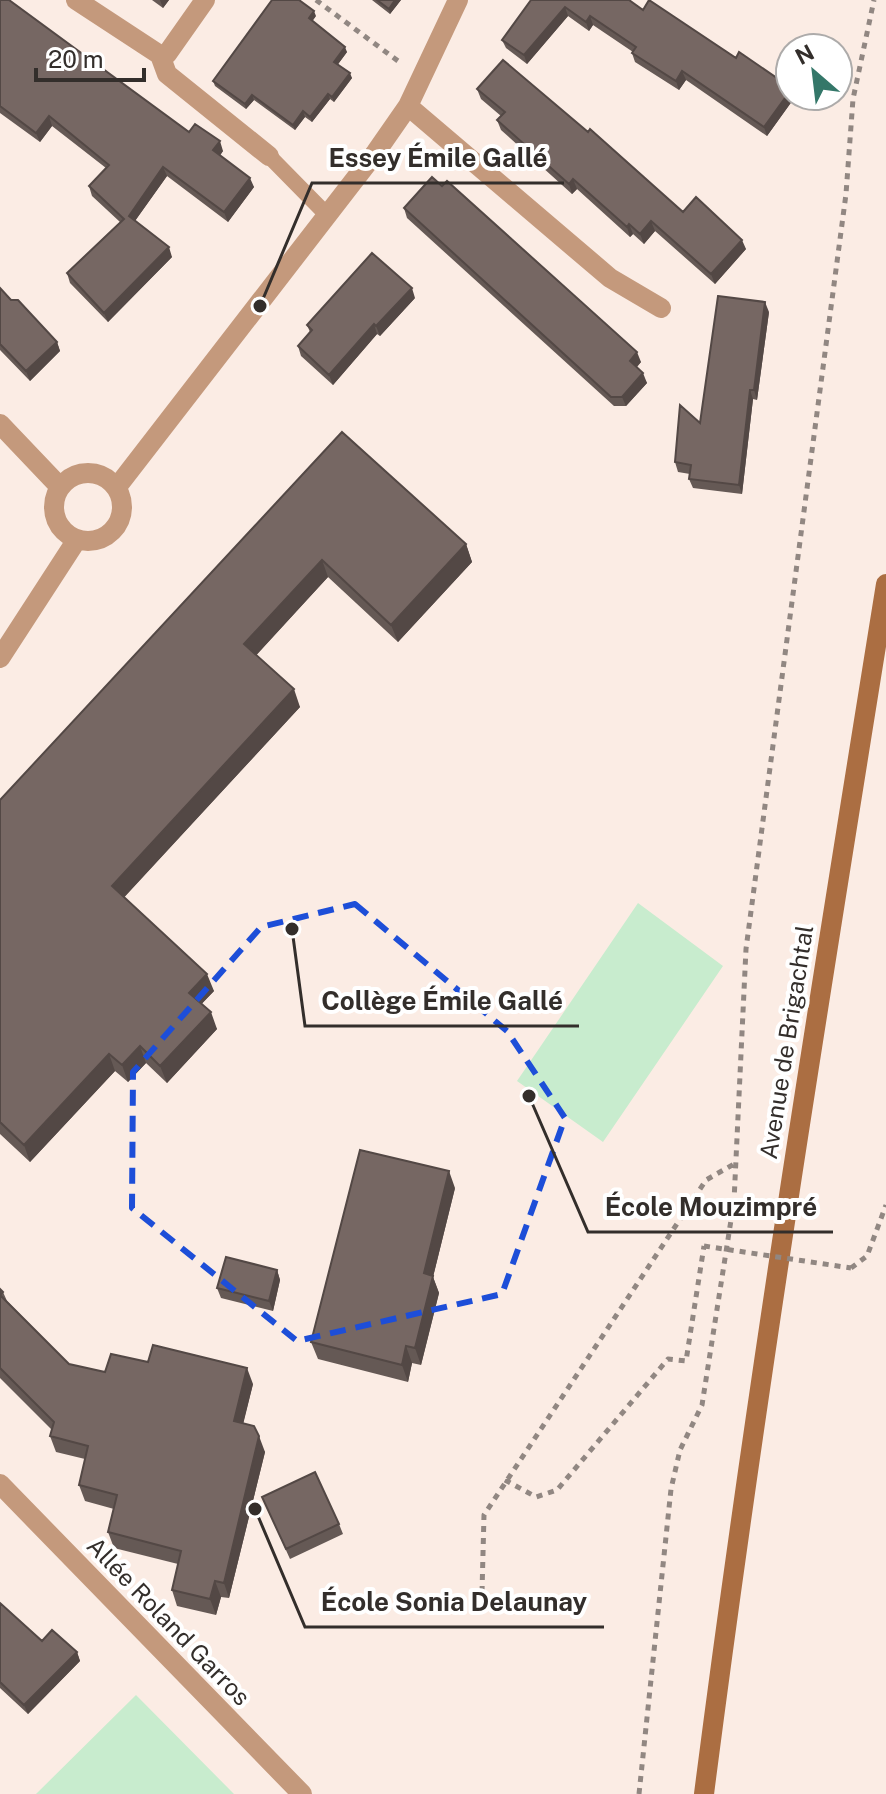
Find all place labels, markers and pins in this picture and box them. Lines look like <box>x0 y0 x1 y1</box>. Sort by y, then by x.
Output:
callout: Essey Émile Gallé <box>312 133 564 183</box>
callout: Collège Émile Gallé <box>305 976 579 1026</box>
callout: École Mouzimpré <box>588 1182 833 1232</box>
callout: École Sonia Delaunay <box>305 1577 604 1627</box>

